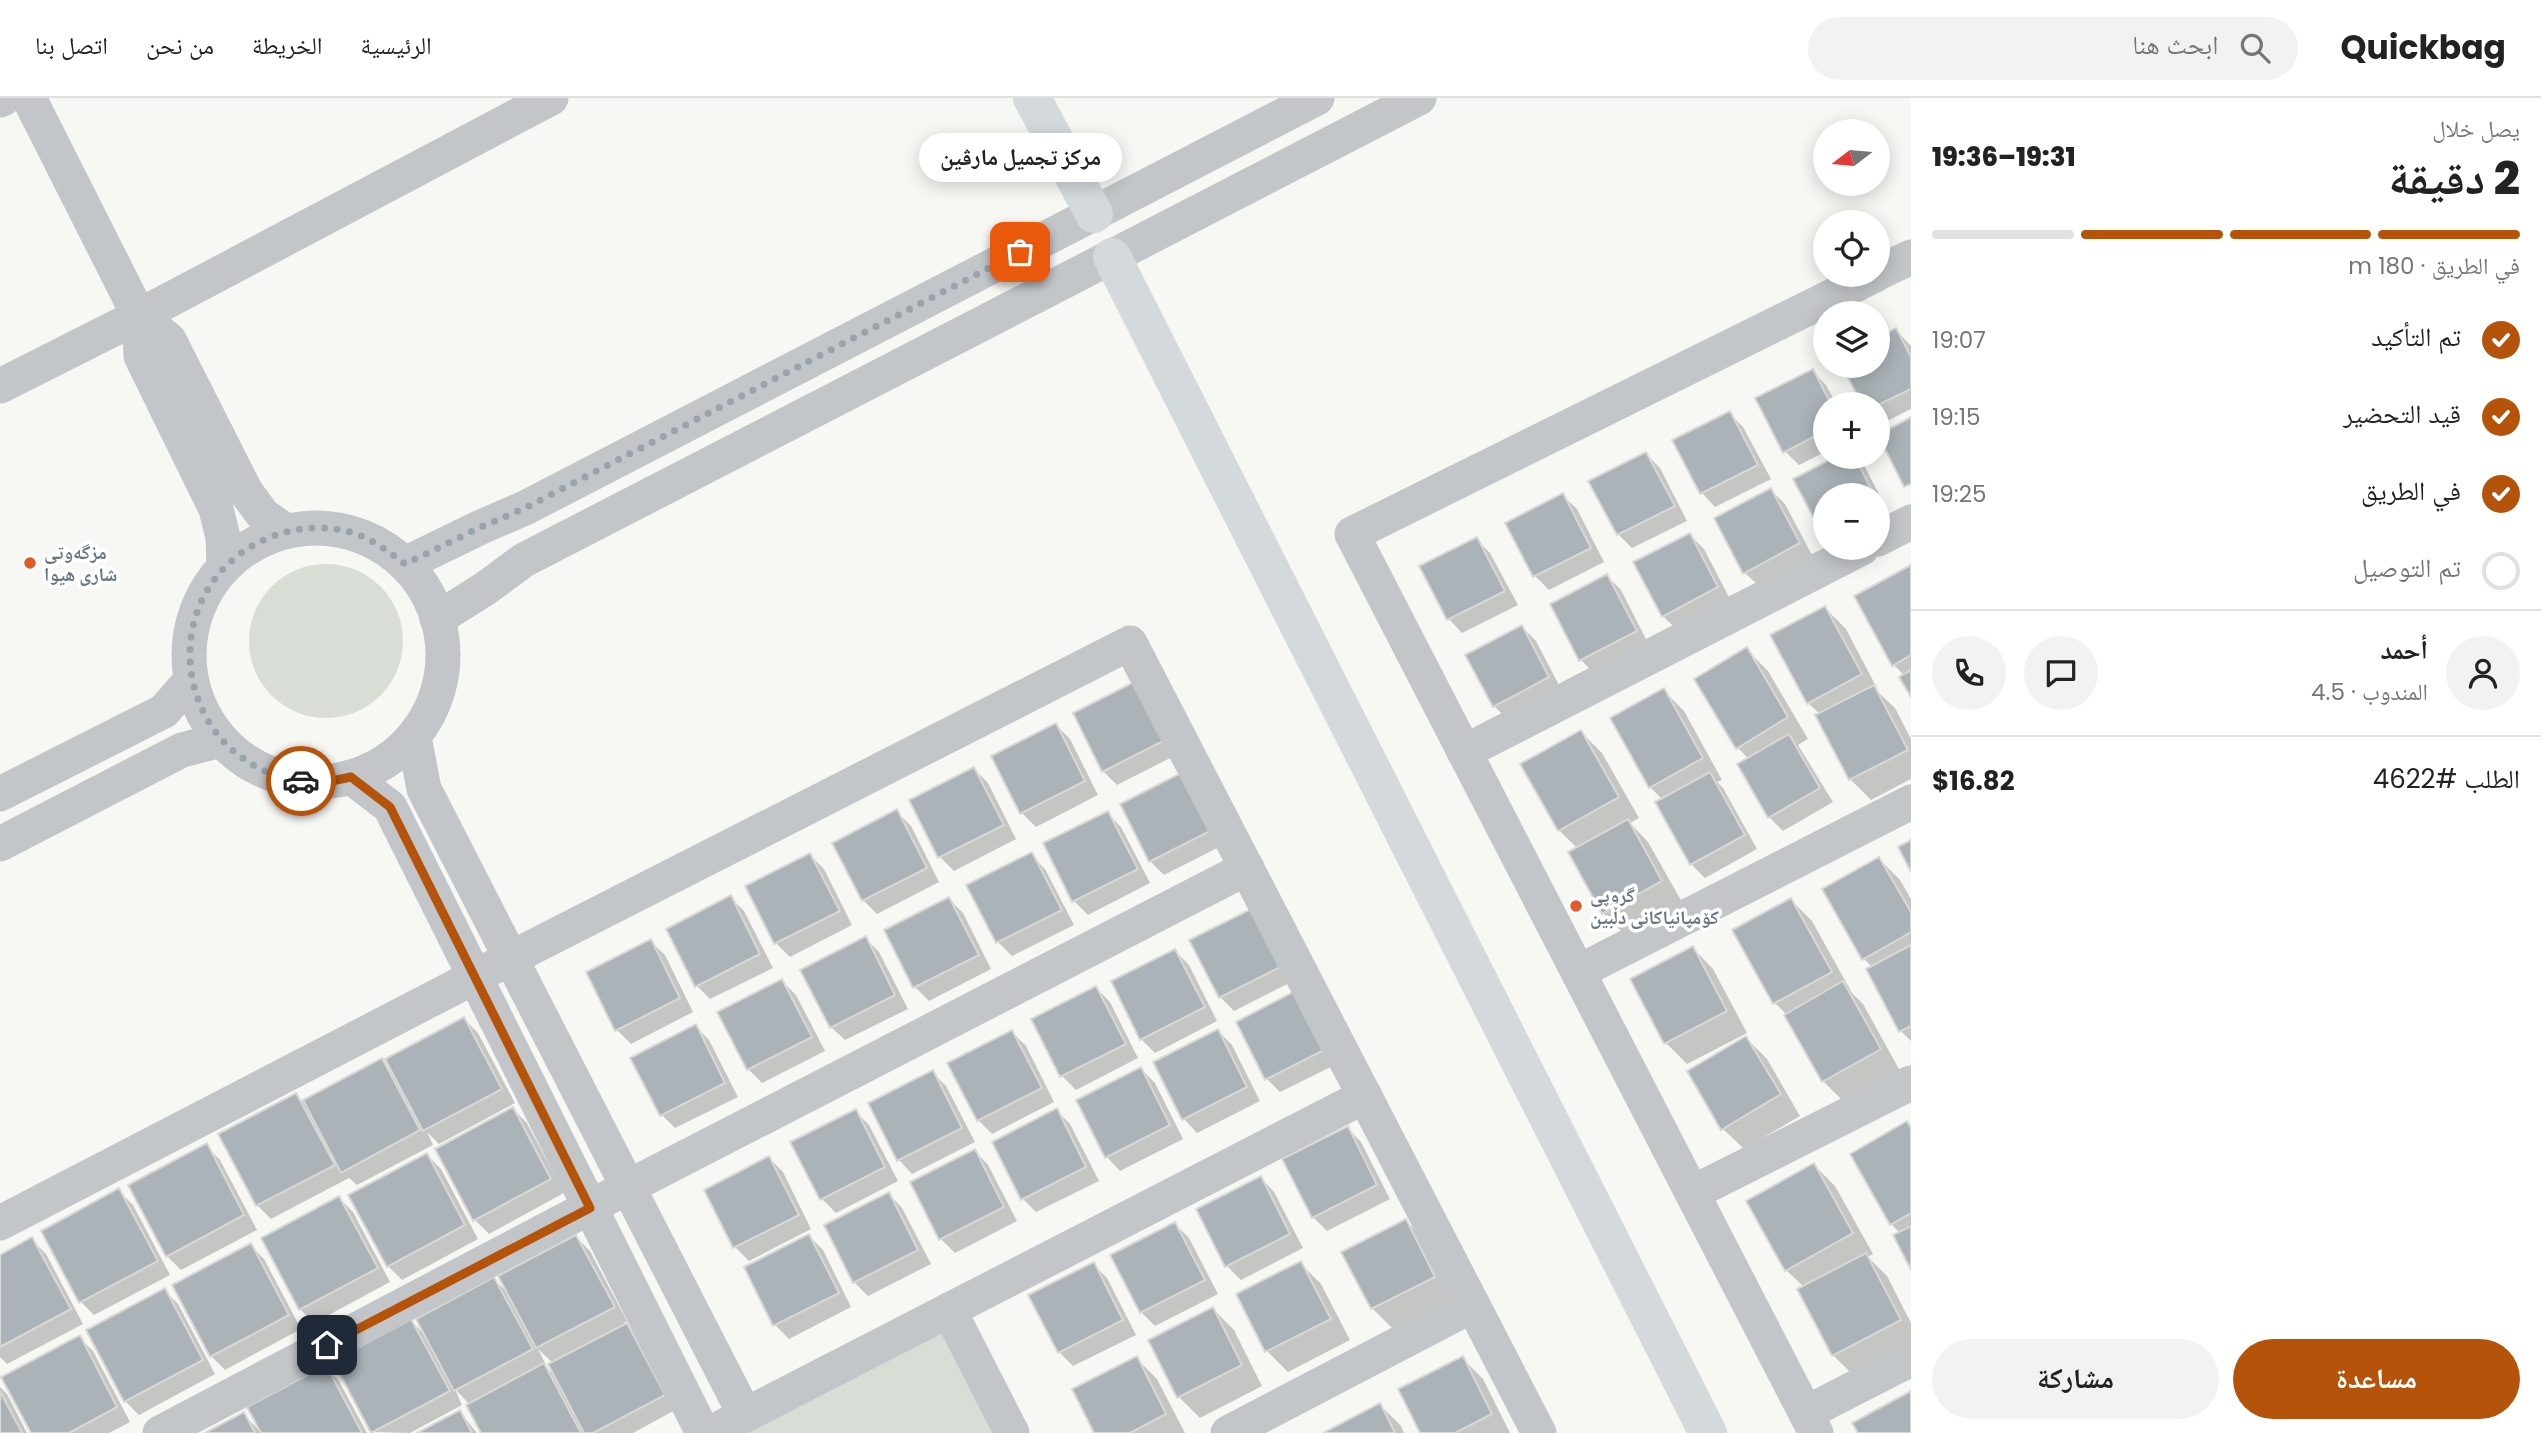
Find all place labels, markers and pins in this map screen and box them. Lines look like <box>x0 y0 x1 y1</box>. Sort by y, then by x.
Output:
callout: مركز تجميل مارڤین <box>918 133 1122 182</box>
pin <box>990 222 1050 282</box>
place label: مزگەوتی شاری هیوا <box>44 539 117 588</box>
marker: مزگەوتی شاری هیوا <box>22 555 38 571</box>
place label: گروپی کۆمپانیاکانی دڵبین <box>1590 882 1720 931</box>
marker: گروپی کۆمپانیاکانی دڵبین <box>1568 898 1584 914</box>
pin <box>297 1315 357 1375</box>

